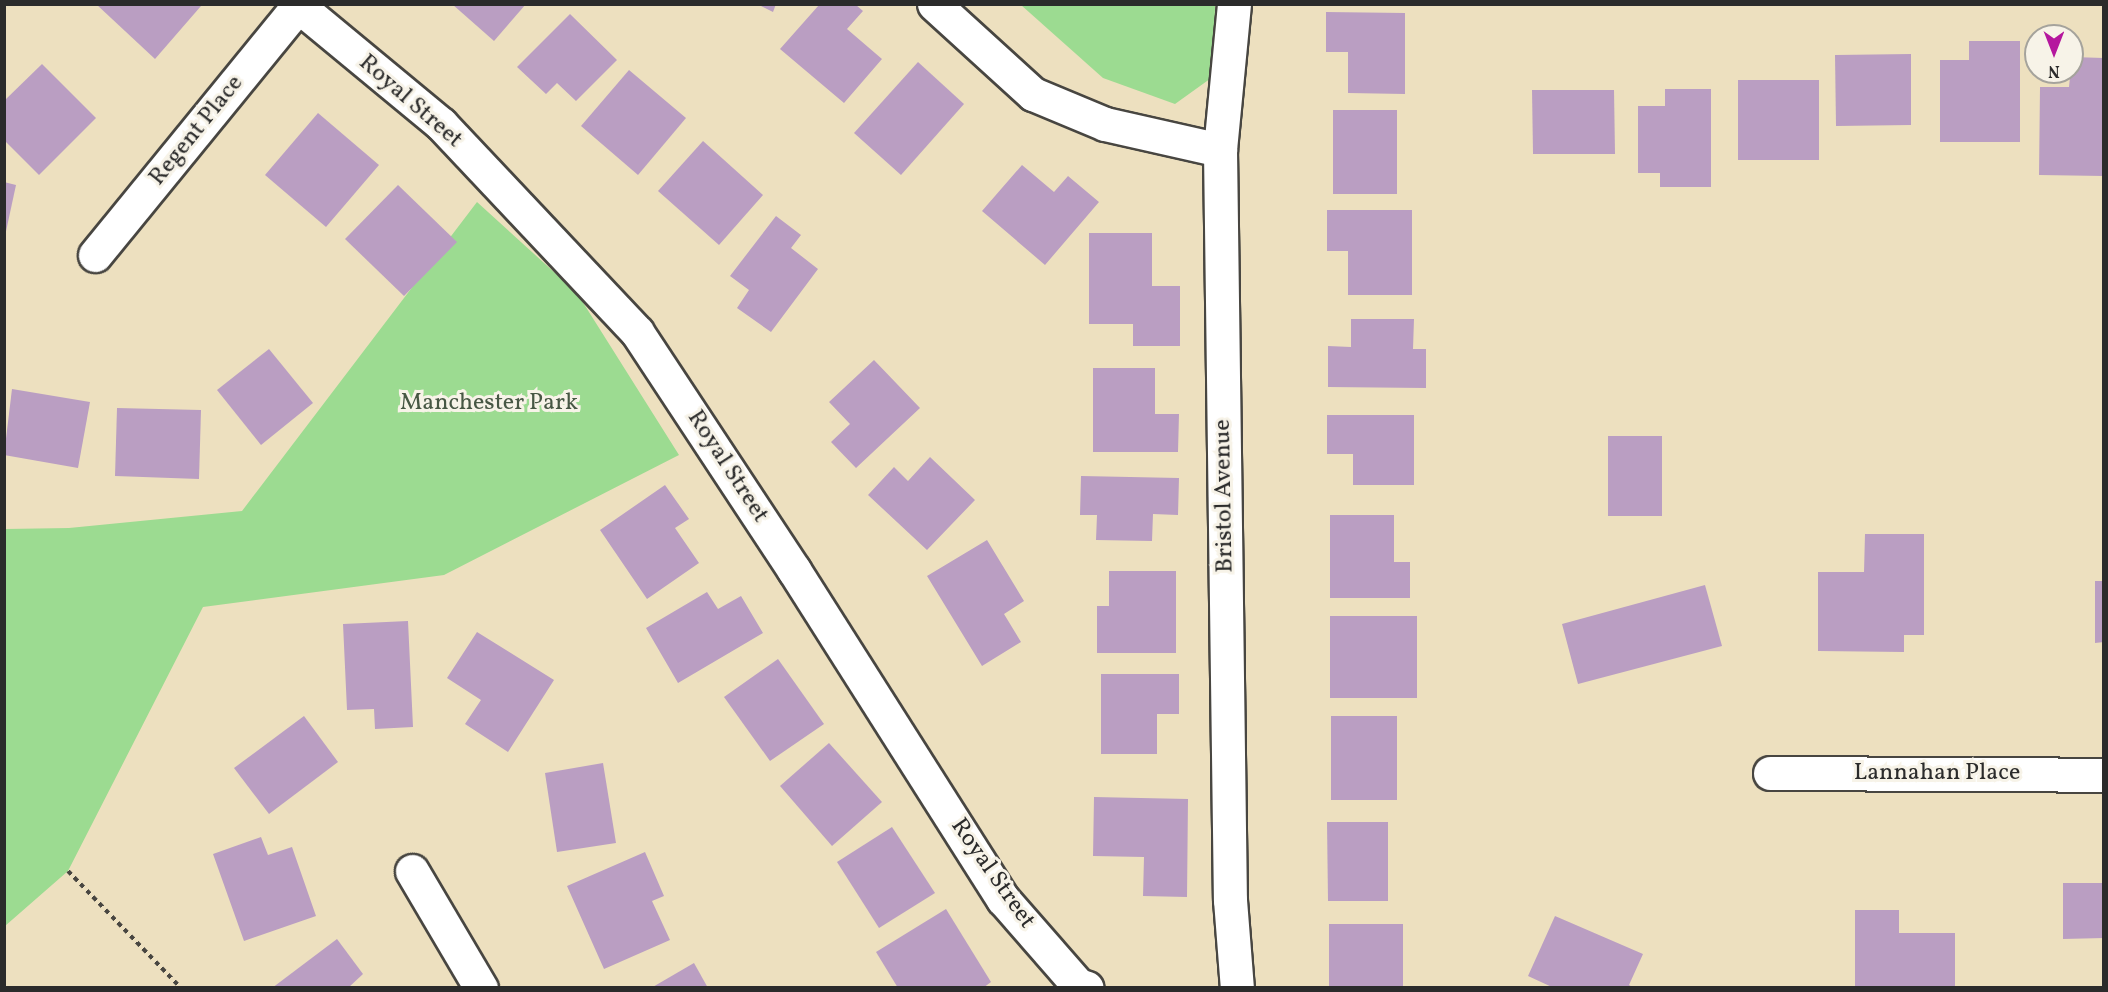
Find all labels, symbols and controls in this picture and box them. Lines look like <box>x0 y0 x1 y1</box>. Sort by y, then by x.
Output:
north arrow <box>2024 24 2084 84</box>
street label: Royal Street <box>352 49 468 155</box>
text: N <box>2048 59 2060 81</box>
street label: Regent Place <box>144 70 250 192</box>
park label: Manchester Park <box>400 390 578 418</box>
street label: Royal Street <box>680 405 774 529</box>
street label: Bristol Avenue <box>1209 419 1241 573</box>
street label: Lannahan Place <box>1854 760 2020 788</box>
street label: Royal Street <box>943 813 1041 935</box>

